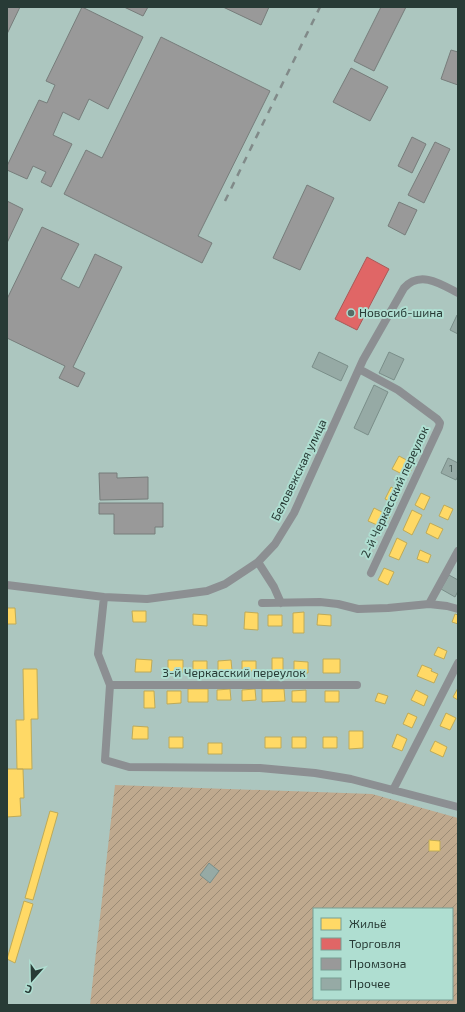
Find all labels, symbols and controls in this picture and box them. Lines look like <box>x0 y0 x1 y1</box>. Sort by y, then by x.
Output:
place label: Новосиб-шина <box>359 305 443 319</box>
marker: Новосиб-шина <box>346 308 356 318</box>
street label: Беловежская улица <box>267 416 330 523</box>
street label: 2-й Черкасский переулок <box>357 423 432 560</box>
house number: 1 <box>449 462 453 474</box>
street label: 3-й Черкасский переулок <box>162 665 306 680</box>
legend <box>313 908 453 1000</box>
text: Жильё <box>349 916 386 930</box>
text: Торговля <box>349 936 401 950</box>
text: Промзона <box>349 956 406 970</box>
north arrow <box>12 960 52 1000</box>
text: Прочее <box>349 976 390 990</box>
text: С <box>23 982 34 997</box>

